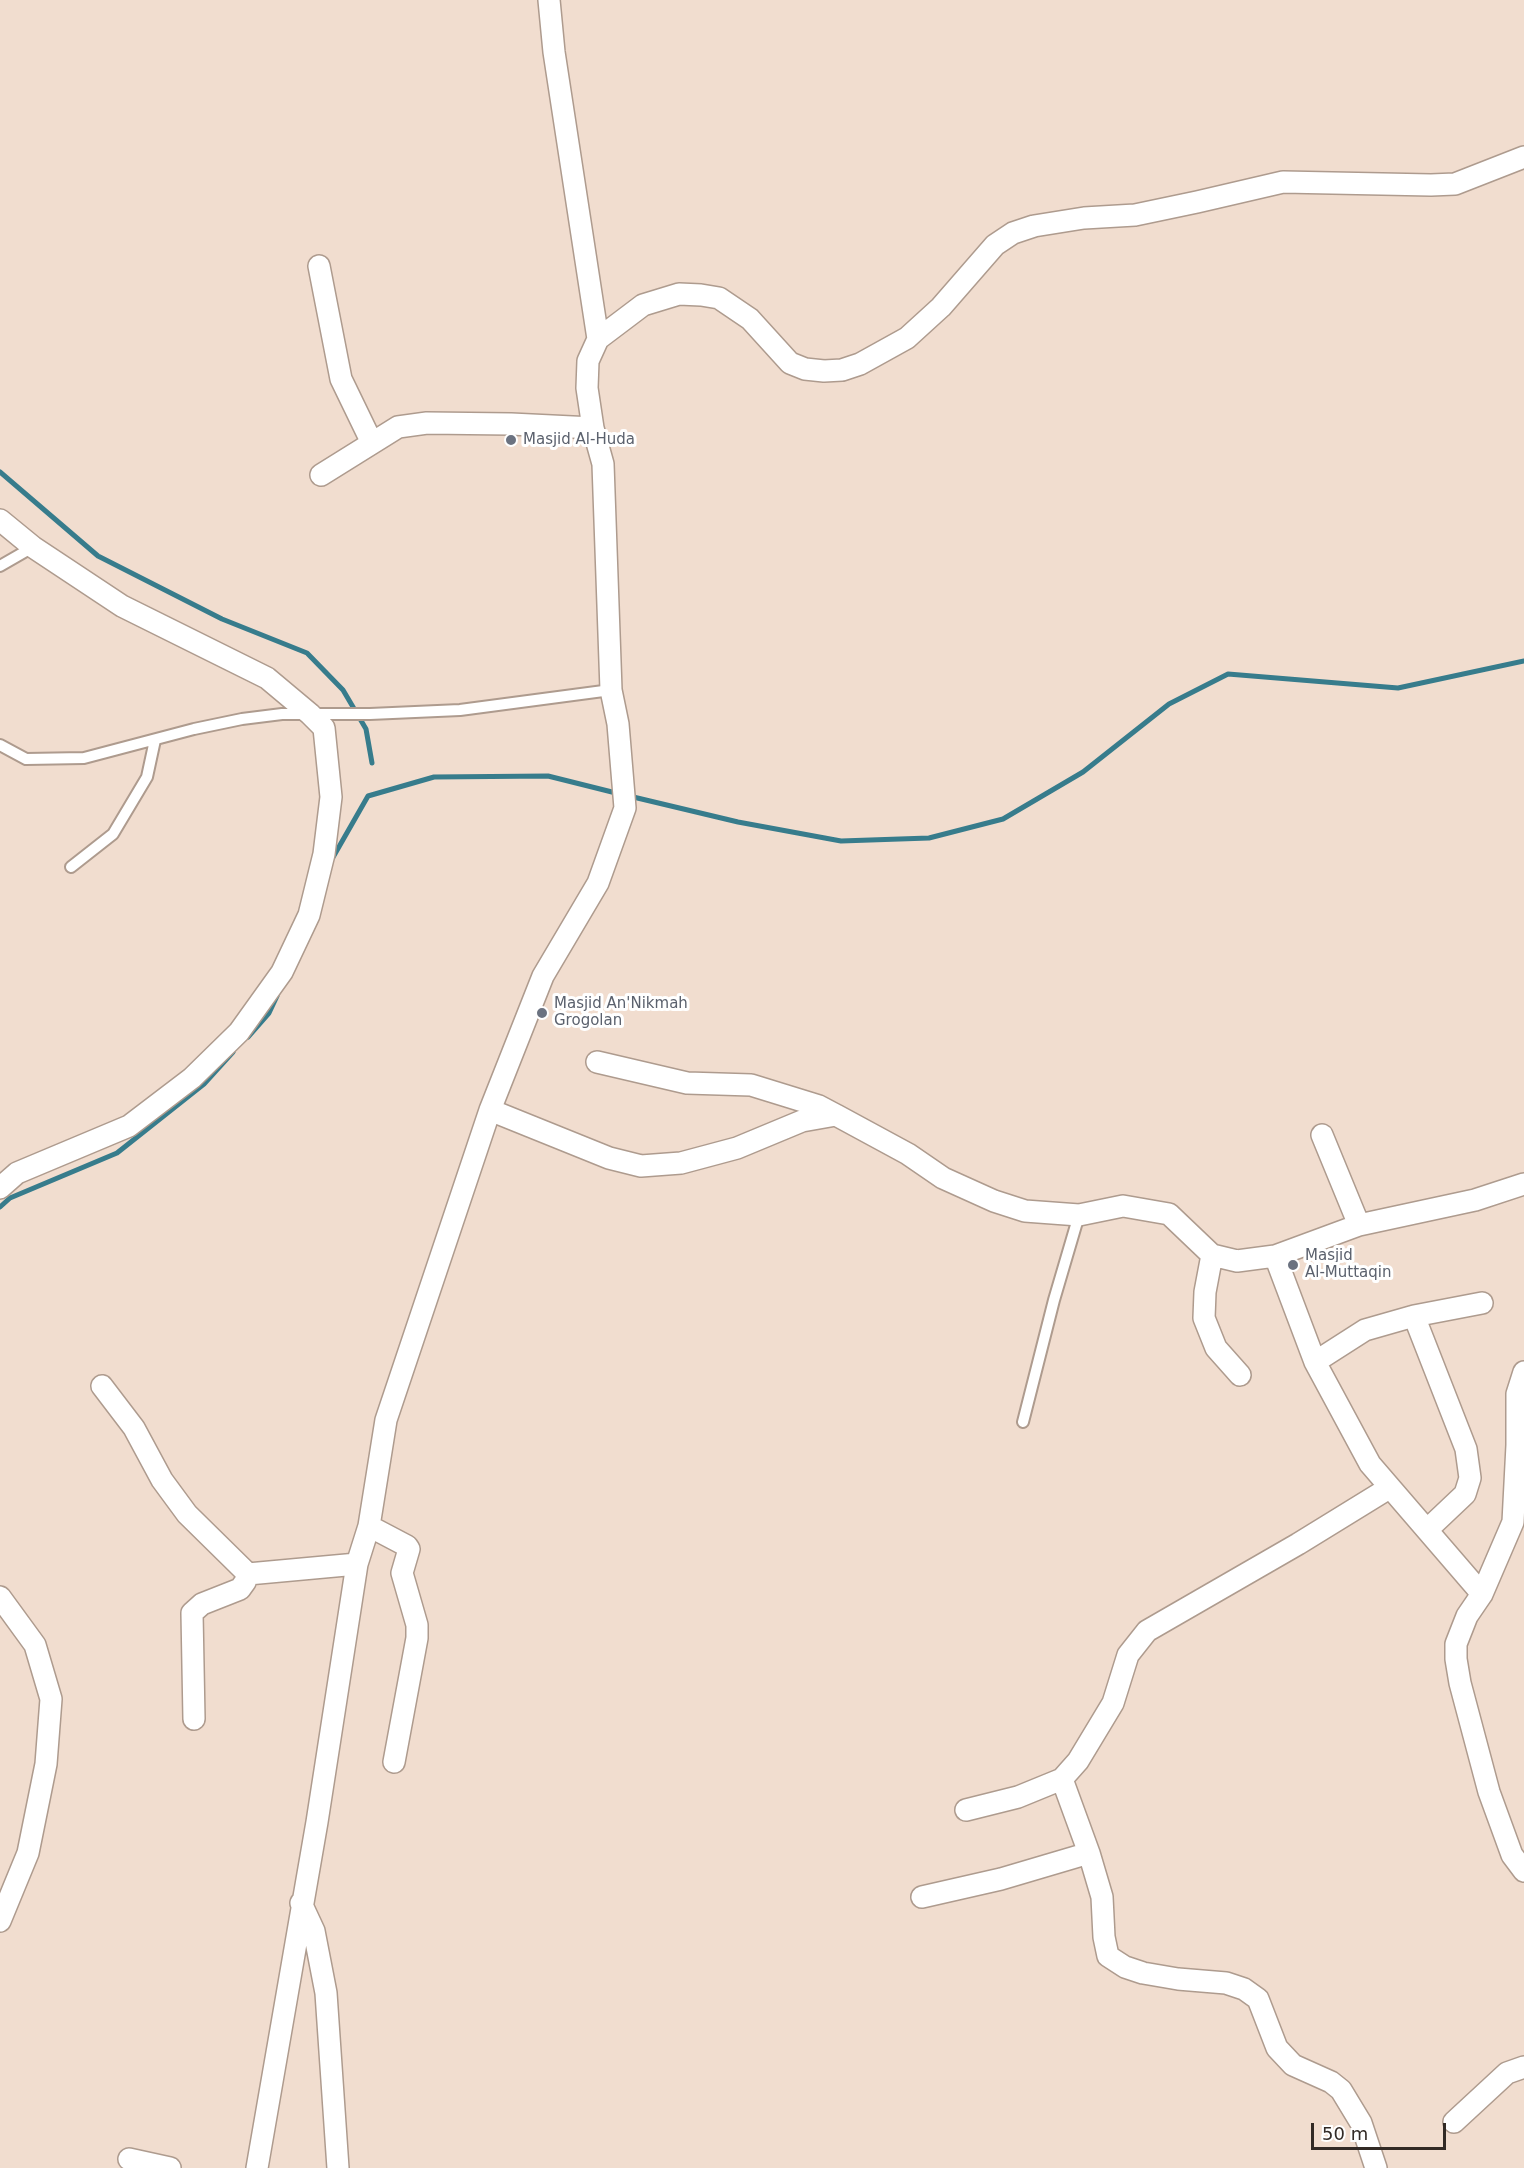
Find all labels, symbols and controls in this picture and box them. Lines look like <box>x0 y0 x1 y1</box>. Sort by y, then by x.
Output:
place label: Masjid Al-Huda <box>523 431 635 449</box>
marker: Masjid Al-Huda <box>504 433 518 447</box>
place label: Masjid An'Nikmah Grogolan <box>554 995 688 1030</box>
marker: Masjid An'Nikmah Grogolan <box>535 1006 549 1020</box>
place label: Masjid Al-Muttaqin <box>1305 1247 1391 1282</box>
marker: Masjid Al-Muttaqin <box>1286 1258 1300 1272</box>
scale bar <box>1314 2111 1449 2149</box>
text: 50 m <box>1322 2123 1368 2144</box>

